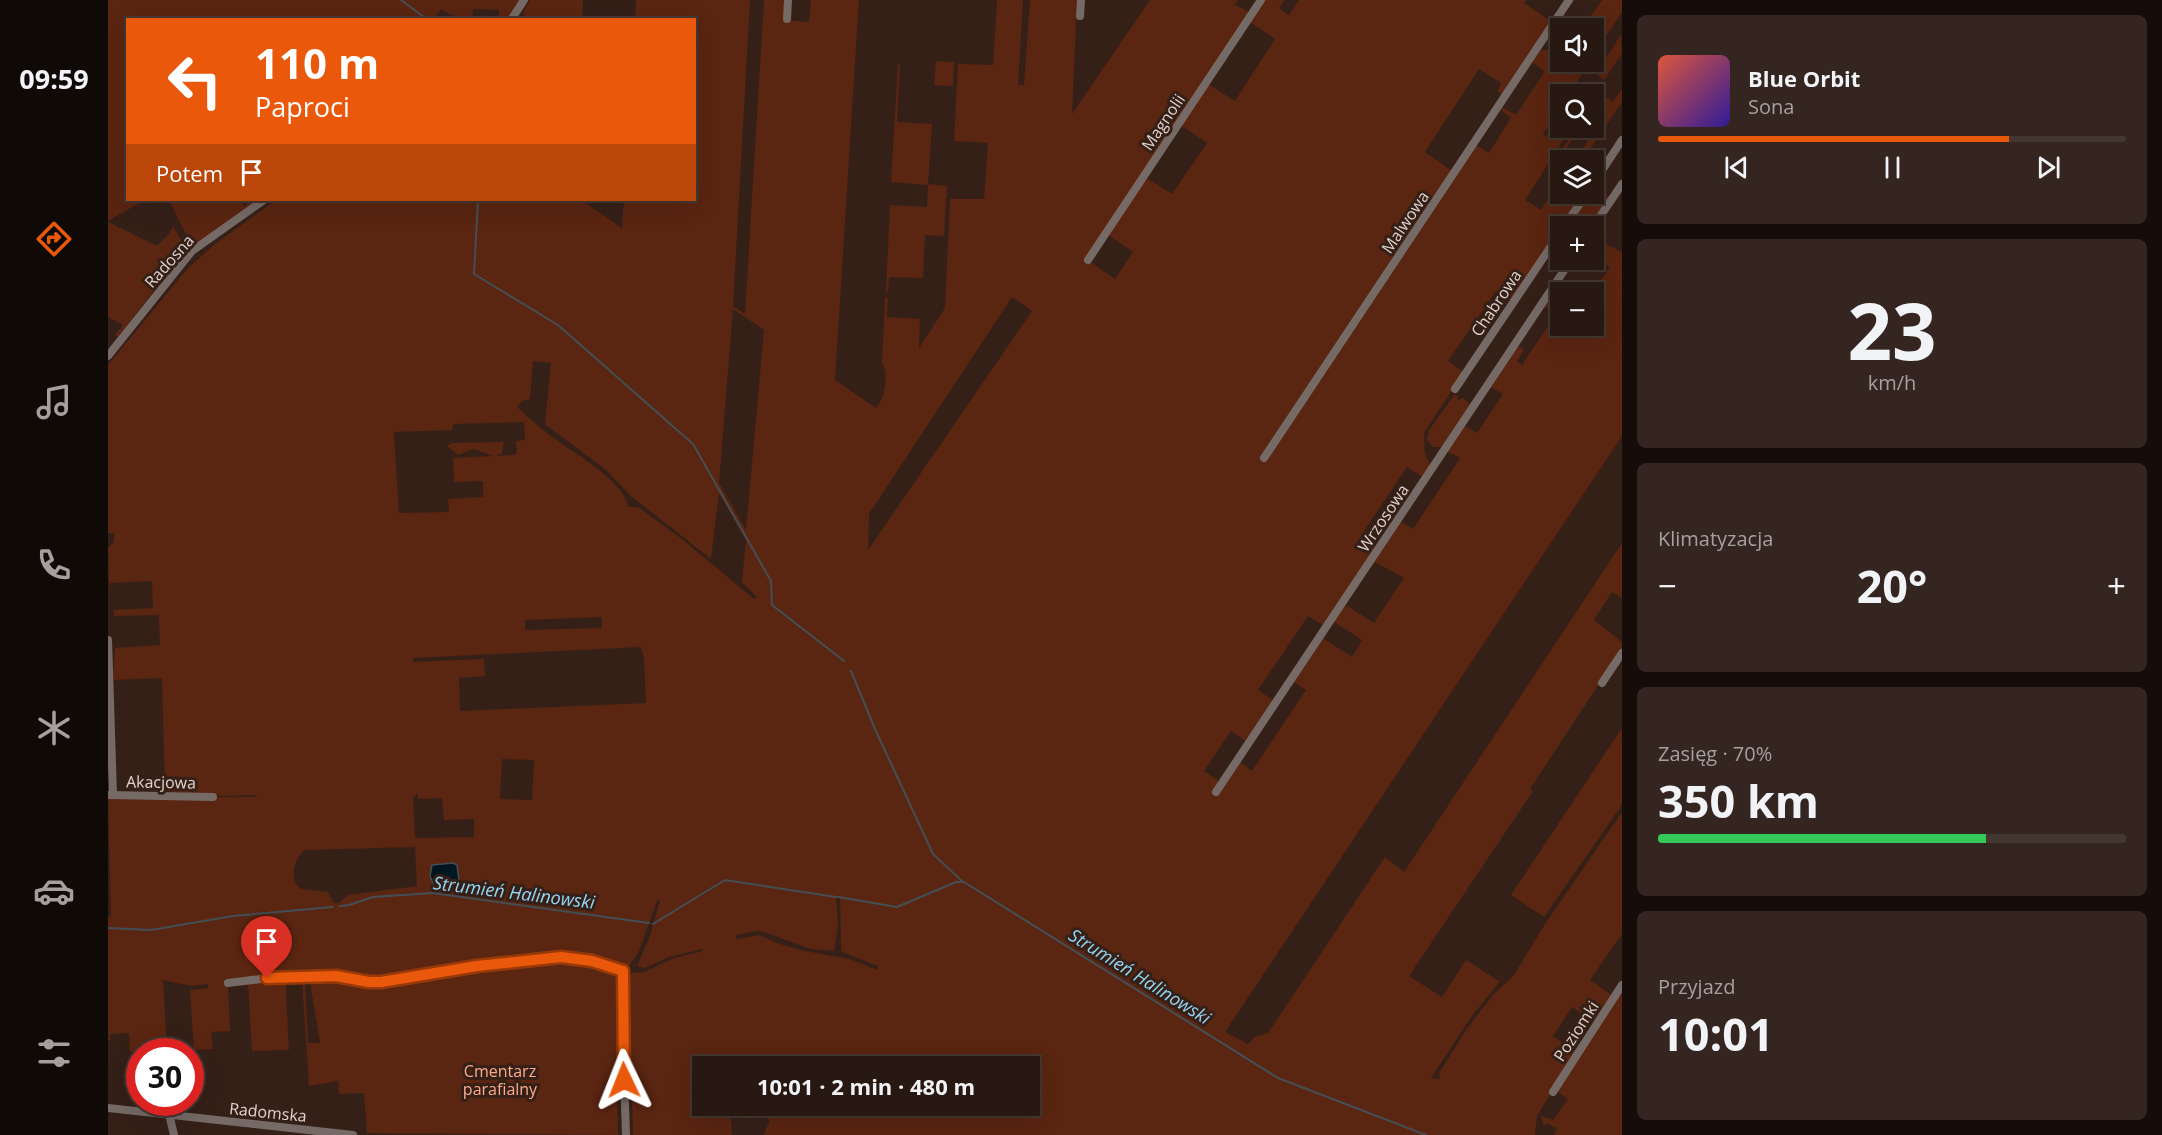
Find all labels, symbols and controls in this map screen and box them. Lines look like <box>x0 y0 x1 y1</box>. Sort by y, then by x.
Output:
map controls <box>1550 18 1604 336</box>
button: sound <box>1550 18 1604 72</box>
text: 110 m <box>255 34 379 91</box>
icon: left <box>156 42 234 120</box>
text: 09:59 <box>19 60 89 97</box>
text: Blue Orbit <box>1748 63 1860 93</box>
button: search <box>1550 84 1604 138</box>
text: Paproci <box>255 88 350 125</box>
street label: Magnolii <box>1136 90 1190 154</box>
text: Sona <box>1748 93 1794 120</box>
button: layers <box>1550 150 1604 204</box>
icon: previous <box>1720 151 1753 184</box>
icon: pause <box>1876 151 1909 184</box>
icon: next <box>2032 151 2065 184</box>
icon: arrive <box>235 156 268 189</box>
text: Potem <box>156 158 223 188</box>
street label: Malwowa <box>1376 187 1434 257</box>
button: + <box>1550 216 1604 270</box>
icon: directions <box>33 218 75 260</box>
street label: Radosna <box>139 230 199 292</box>
street label: Chabrowa <box>1466 265 1526 341</box>
text: 23 <box>1847 277 1937 383</box>
button: − <box>1550 282 1604 336</box>
text: km/h <box>1868 369 1916 396</box>
icon: music <box>33 381 75 423</box>
street label: Wrzosowa <box>1352 480 1414 556</box>
text: Klimatyzacja <box>1658 525 1773 552</box>
icon: phone <box>33 544 75 586</box>
text: 20° <box>1857 555 1927 616</box>
text: − <box>1658 563 1677 608</box>
text: + <box>2107 563 2126 608</box>
icon: climate <box>33 707 75 749</box>
text: Zasięg · 70% <box>1658 740 1772 767</box>
street label: Akacjowa <box>126 770 196 794</box>
text: 350 km <box>1658 770 1819 831</box>
icon: car <box>33 870 75 912</box>
water label: Strumień Halinowski <box>432 870 597 914</box>
pin <box>241 916 292 978</box>
water label: Strumień Halinowski <box>1065 923 1216 1030</box>
icon: arrive <box>250 925 283 958</box>
text: Przyjazd <box>1658 973 1735 1000</box>
street label: Poziomki <box>1548 997 1604 1065</box>
text: 10:01 <box>1658 1003 1774 1064</box>
icon: filters <box>33 1032 75 1074</box>
speed limit sign: 30 <box>126 1038 204 1116</box>
position arrow <box>592 1048 656 1112</box>
park label: Cmentarz parafialny <box>463 1060 538 1100</box>
text: 10:01 · 2 min · 480 m <box>757 1071 975 1101</box>
street label: Radomska <box>228 1097 308 1127</box>

